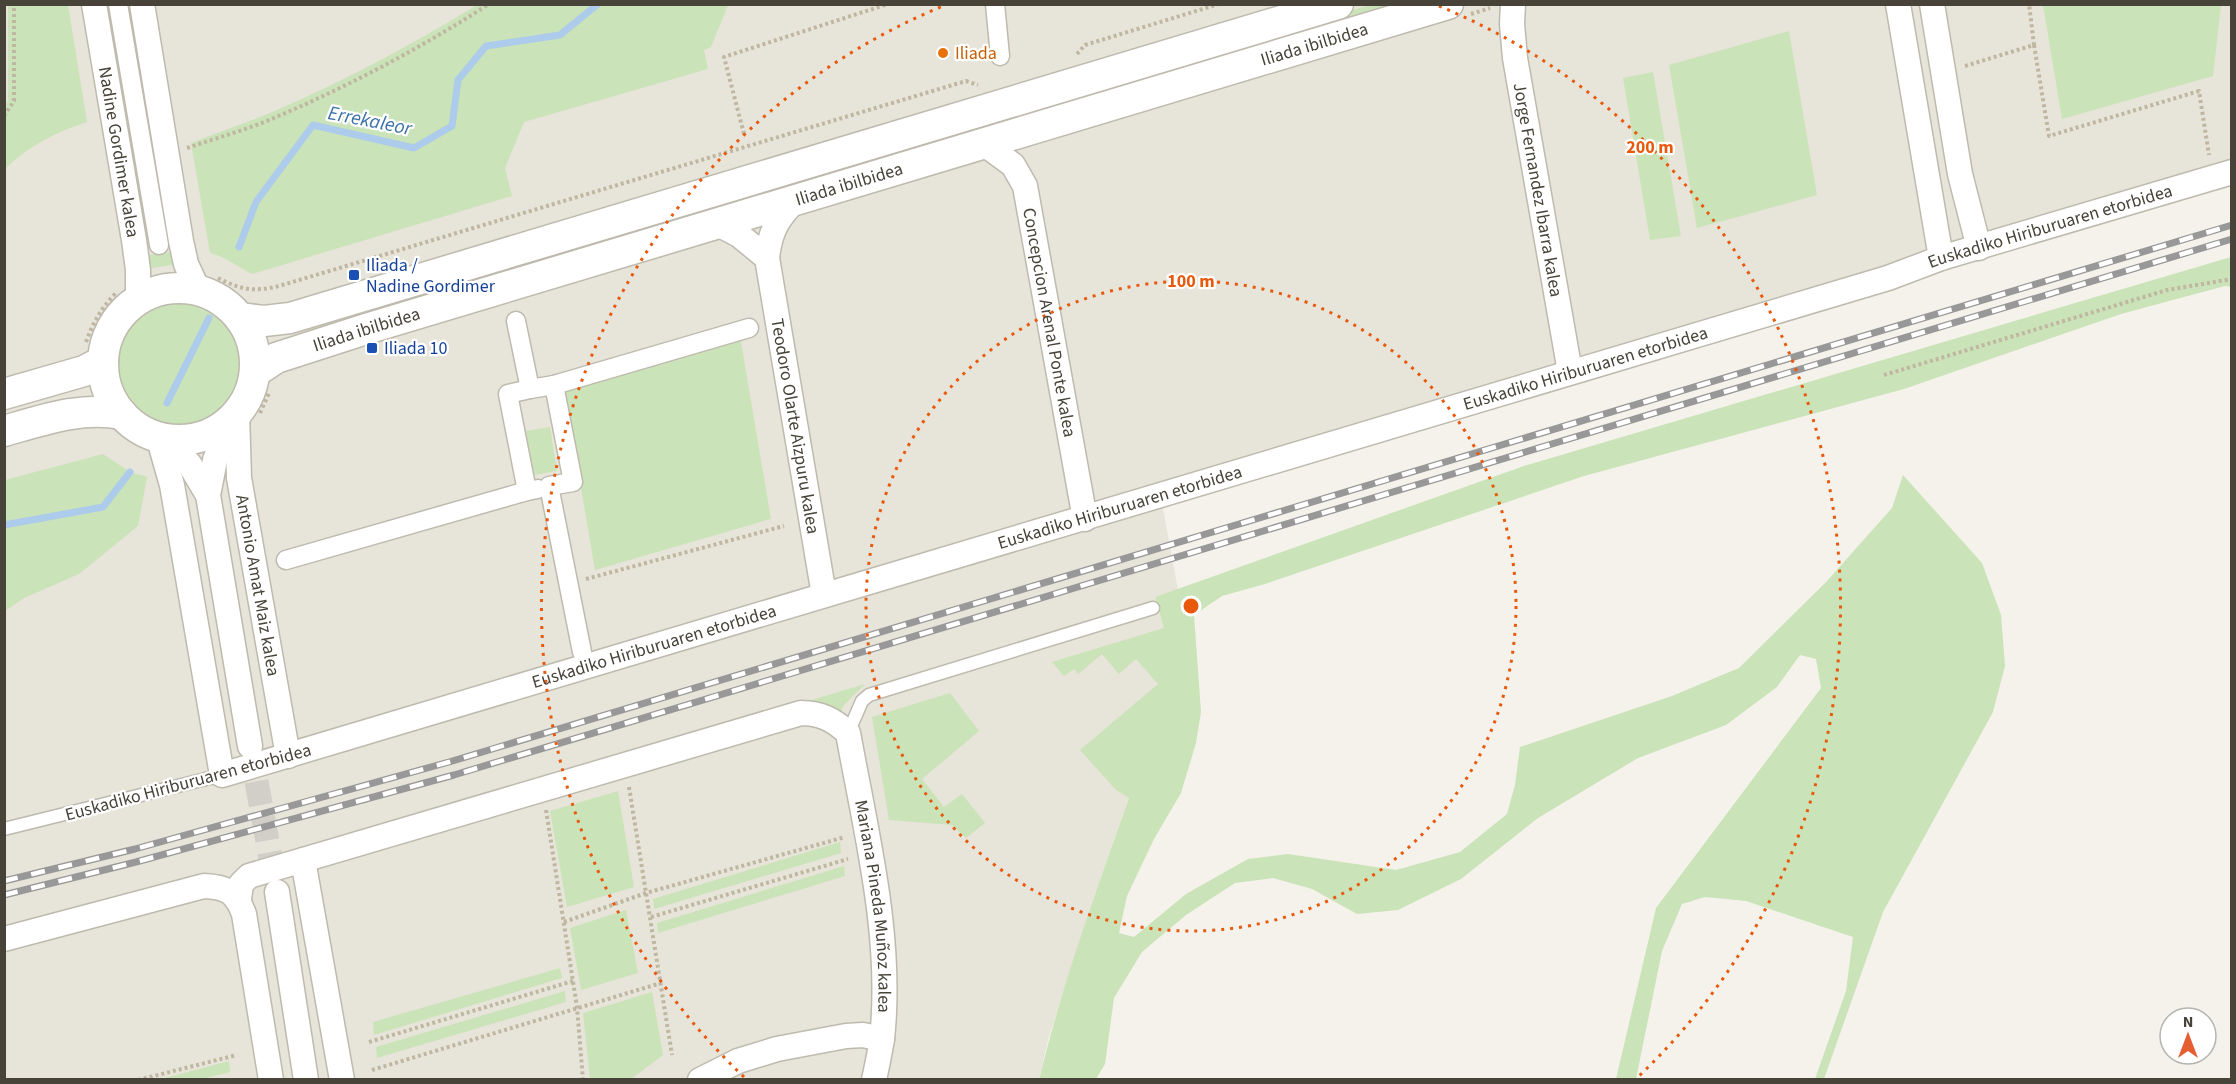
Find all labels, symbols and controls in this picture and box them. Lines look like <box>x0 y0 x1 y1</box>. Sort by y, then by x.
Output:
street label: Iliada ibilbidea <box>1258 17 1371 73</box>
place label: Iliada <box>955 41 997 66</box>
marker: Iliada <box>936 46 950 60</box>
street label: Nadine Gordimer kalea <box>92 65 145 239</box>
street label: Jorge Fernandez Ibarra kalea <box>1507 81 1569 299</box>
water label: Errekaleor <box>326 99 415 143</box>
text: 200 m <box>1626 135 1674 160</box>
street label: Iliada ibilbidea <box>792 156 906 212</box>
street label: Euskadiko Hiriburuaren etorbidea <box>1924 178 2175 275</box>
street label: Concepcion Arenal Ponte kalea <box>1016 206 1082 439</box>
place label: Iliada / Nadine Gordimer <box>366 253 496 299</box>
marker: Iliada / Nadine Gordimer <box>347 268 361 282</box>
text: 100 m <box>1167 269 1215 294</box>
street label: Iliada ibilbidea <box>310 301 423 358</box>
street label: Teodoro Olarte Aizpuru kalea <box>764 317 825 536</box>
street label: Euskadiko Hiriburuaren etorbidea <box>1460 320 1711 417</box>
place label: Iliada 10 <box>384 336 447 361</box>
marker: Iliada 10 <box>365 341 379 355</box>
street label: Euskadiko Hiriburuaren etorbidea <box>994 459 1245 556</box>
street label: Antonio Amat Maiz kalea <box>229 493 286 678</box>
centre of rings <box>1181 596 1201 616</box>
street label: Euskadiko Hiriburuaren etorbidea <box>529 598 779 695</box>
street label: Euskadiko Hiriburuaren etorbidea <box>62 738 314 827</box>
street label: Mariana Pineda Muñoz kalea <box>848 798 897 1013</box>
north arrow <box>2158 1006 2218 1066</box>
text: N <box>2183 1011 2193 1033</box>

